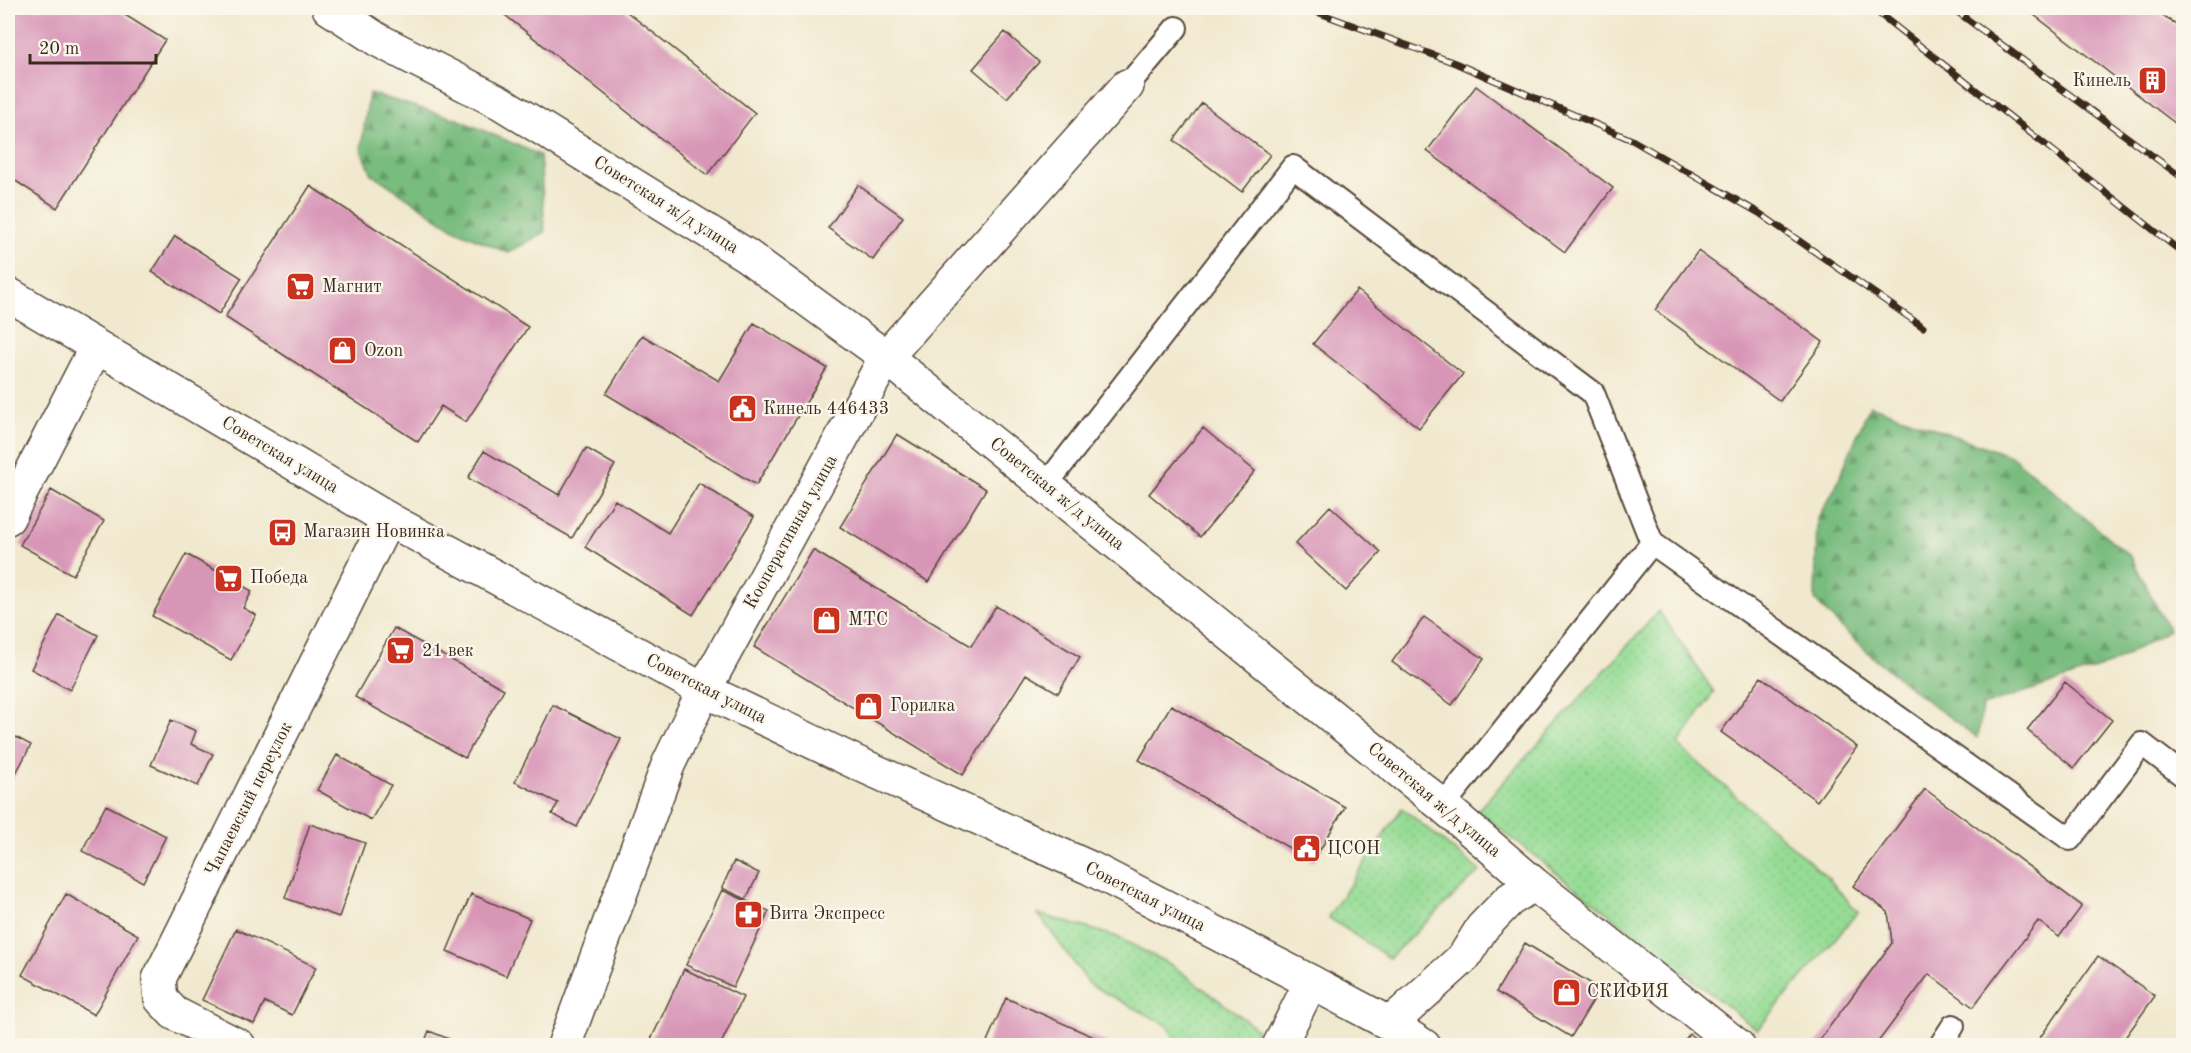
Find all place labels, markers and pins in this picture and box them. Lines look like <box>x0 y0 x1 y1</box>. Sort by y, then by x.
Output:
building icon: Кинель <box>2136 65 2168 97</box>
place label: Кинель <box>2073 72 2131 90</box>
supermarket icon: Магнит <box>285 271 317 303</box>
place label: Магнит <box>322 278 382 296</box>
shop icon: Ozon <box>327 335 359 367</box>
place label: Ozon <box>364 342 403 360</box>
public building icon: Кинель 446433 <box>726 393 758 425</box>
place label: Кинель 446433 <box>763 400 889 418</box>
bus stop icon: Магазин Новинка <box>266 516 298 548</box>
place label: Магазин Новинка <box>303 523 445 541</box>
supermarket icon: Победа <box>213 562 245 594</box>
place label: Победа <box>250 569 308 587</box>
shop icon: МТС <box>811 604 843 636</box>
place label: МТС <box>848 611 888 629</box>
supermarket icon: 21 век <box>385 635 417 667</box>
place label: 21 век <box>422 642 474 660</box>
shop icon: Горилка <box>853 690 885 722</box>
place label: Горилка <box>890 697 955 715</box>
public building icon: ЦСОН <box>1290 833 1322 865</box>
place label: ЦСОН <box>1327 840 1380 858</box>
pharmacy icon: Вита Экспресс <box>732 898 764 930</box>
place label: Вита Экспресс <box>769 905 885 923</box>
shop icon: СКИФИЯ <box>1550 976 1582 1008</box>
place label: СКИФИЯ <box>1587 983 1669 1001</box>

